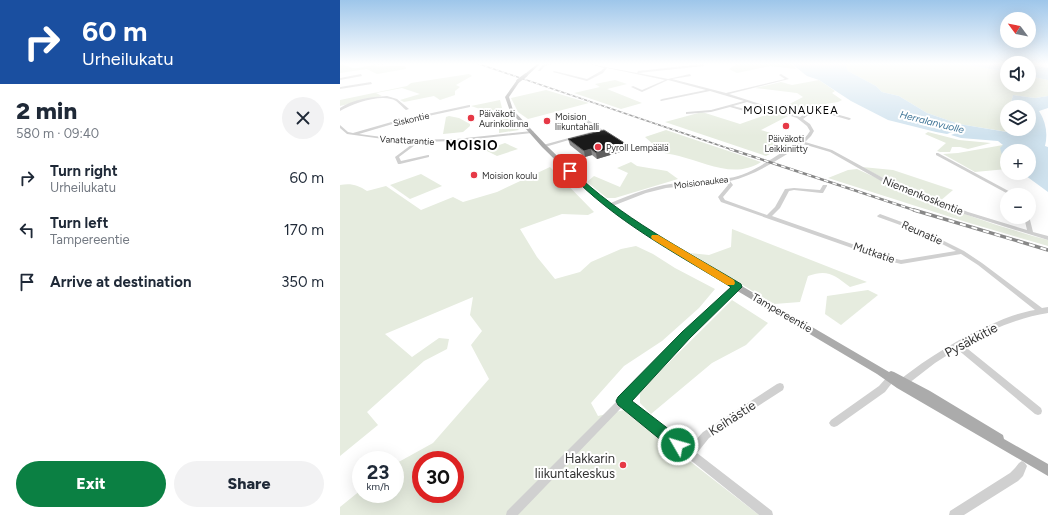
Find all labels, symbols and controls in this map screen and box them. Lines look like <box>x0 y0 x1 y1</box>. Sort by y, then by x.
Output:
north arrow <box>1000 12 1036 48</box>
map controls <box>1000 12 1036 224</box>
text: 60 m <box>82 14 147 48</box>
icon: right <box>16 16 68 68</box>
text: Urheilukatu <box>82 48 173 70</box>
button: sound <box>1000 56 1036 92</box>
text: 2 min <box>16 96 77 125</box>
button: close <box>282 97 324 139</box>
button: layers <box>1000 100 1036 136</box>
district label: MOISIONAUKEA <box>743 104 839 117</box>
place label: Päiväkoti Aurinkolinna <box>479 108 529 129</box>
water label: Herralanvuolle <box>899 108 966 136</box>
street label: Siskontie <box>392 109 430 128</box>
place label: Moision liikuntahalli <box>555 111 599 132</box>
marker: Päiväkoti Aurinkolinna <box>466 113 476 123</box>
marker: Moision liikuntahalli <box>542 116 552 126</box>
marker: Päiväkoti Leikkiniitty <box>781 121 791 131</box>
text: 580 m · 09:40 <box>16 126 99 141</box>
street label: Vanattarantie <box>379 133 435 147</box>
place label: Päiväkoti Leikkiniitty <box>764 133 808 154</box>
district label: MOISIO <box>445 138 499 153</box>
marker: Pyroll Lempäälä <box>593 142 603 152</box>
place label: Pyroll Lempäälä <box>606 142 669 153</box>
button: + <box>1000 144 1036 180</box>
pin <box>553 154 587 188</box>
icon: arrive <box>559 160 581 182</box>
text: Turn right <box>50 162 118 180</box>
icon: right <box>16 167 38 189</box>
text: 60 m <box>289 169 324 187</box>
marker: Moision koulu <box>469 170 479 180</box>
place label: Moision koulu <box>482 170 537 181</box>
street label: Moisionaukea <box>673 173 729 191</box>
street label: Niemenkoskentie <box>881 174 965 218</box>
text: Urheilukatu <box>50 180 116 195</box>
button: − <box>1000 188 1036 224</box>
text: Turn left <box>50 214 108 232</box>
street label: Reunatie <box>899 218 945 248</box>
icon: left <box>16 219 38 241</box>
text: 170 m <box>284 221 324 239</box>
text: Tampereentie <box>50 232 130 247</box>
street label: Mutkatie <box>851 240 897 266</box>
icon: arrive <box>16 271 38 293</box>
text: Arrive at destination <box>50 273 191 291</box>
text: 350 m <box>281 273 324 291</box>
street label: Tampereentie <box>750 291 814 335</box>
street label: Pysäkkitie <box>942 320 1000 360</box>
street label: Keihästie <box>706 397 758 439</box>
position arrow <box>657 424 699 466</box>
speed limit sign: 30 <box>412 451 464 503</box>
place label: Hakkarin liikuntakeskus <box>535 451 615 481</box>
text: 23 <box>367 460 389 484</box>
marker: Hakkarin liikuntakeskus <box>618 460 628 470</box>
button: Exit <box>16 461 166 507</box>
button: Share <box>174 461 324 507</box>
text: km/h <box>367 480 389 493</box>

